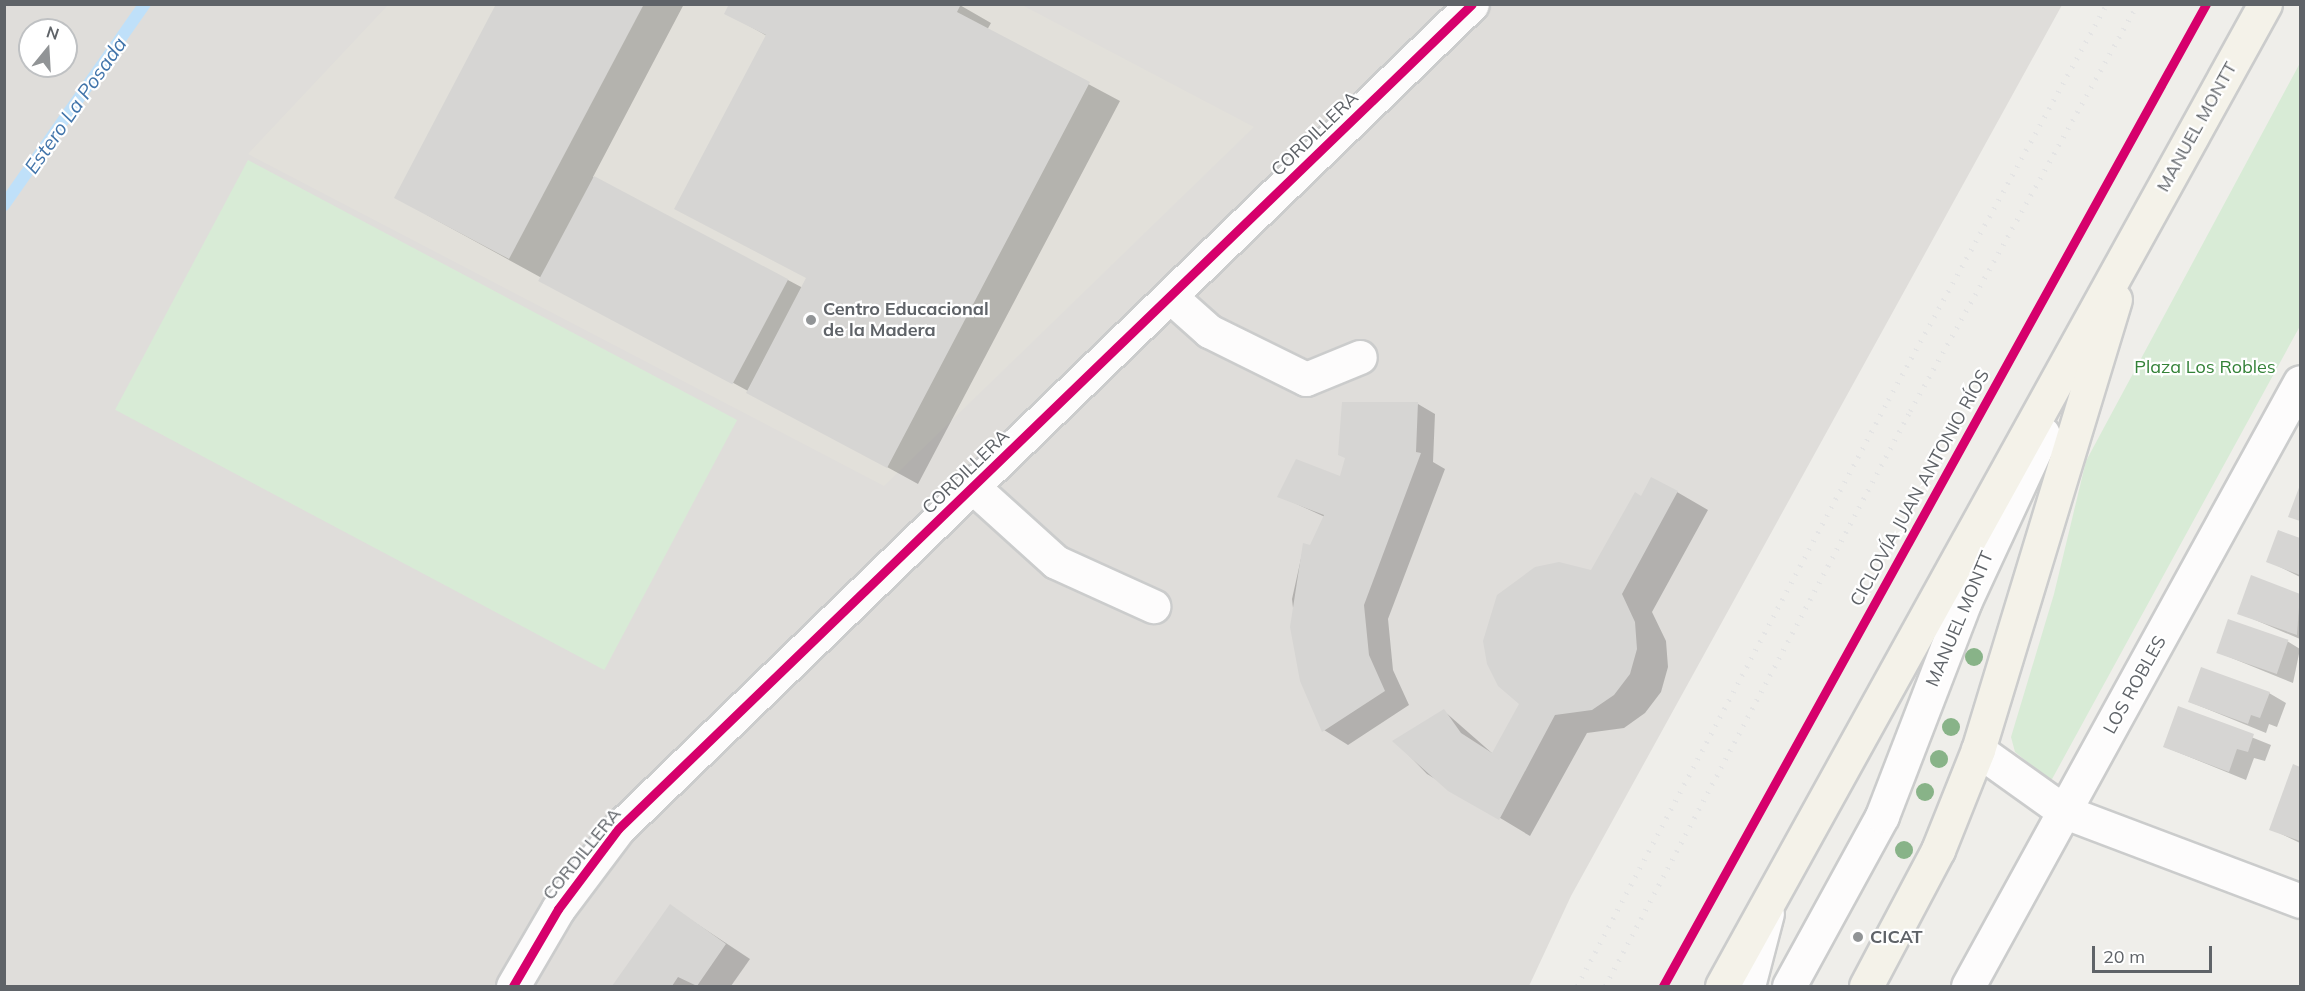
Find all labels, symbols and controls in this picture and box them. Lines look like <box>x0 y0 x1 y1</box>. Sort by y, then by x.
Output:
north arrow <box>18 18 78 78</box>
text: N <box>44 21 62 44</box>
water label: Estero La Posada <box>19 32 131 178</box>
street label: MANUEL MONTT <box>2152 58 2242 196</box>
street label: CORDILLERA <box>1267 87 1363 181</box>
place label: Centro Educacional de la Madera <box>823 299 989 342</box>
marker: Centro Educacional de la Madera <box>804 313 818 327</box>
park label: Plaza Los Robles <box>2134 356 2276 378</box>
street label: CICLOVÍA JUAN ANTONIO RÍOS <box>1846 366 1994 610</box>
street label: CORDILLERA <box>918 425 1014 519</box>
street label: MANUEL MONTT <box>1922 548 1998 690</box>
street label: LOS ROBLES <box>2099 632 2171 738</box>
street label: CORDILLERA <box>538 804 626 904</box>
place label: CICAT <box>1870 926 1923 948</box>
marker: CICAT <box>1851 930 1865 944</box>
scale bar <box>2095 934 2215 972</box>
text: 20 m <box>2103 945 2145 968</box>

